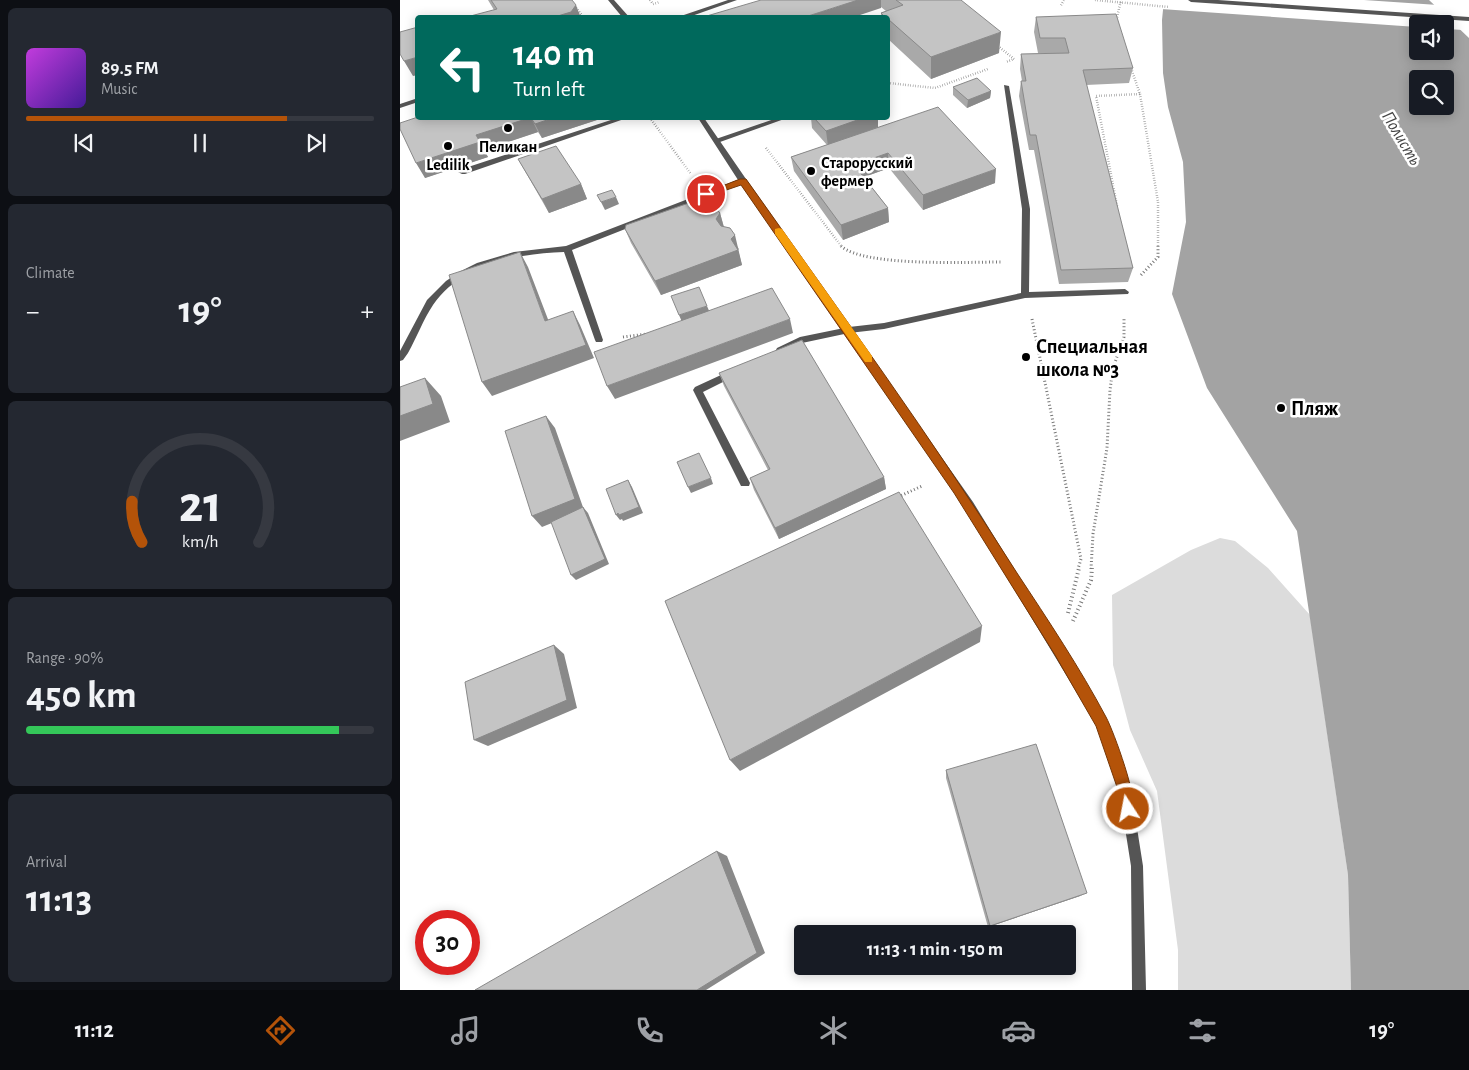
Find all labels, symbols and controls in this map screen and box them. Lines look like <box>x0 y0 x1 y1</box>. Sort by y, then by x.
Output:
map controls <box>1409 15 1454 115</box>
button: sound <box>1409 15 1454 60</box>
icon: left <box>430 35 495 100</box>
text: 140 m <box>513 37 595 72</box>
text: 89.5 FM <box>101 59 159 78</box>
button: search <box>1409 70 1454 115</box>
text: Turn left <box>513 78 585 100</box>
text: Music <box>101 81 137 97</box>
water label: Полисть <box>1378 108 1424 169</box>
marker: Пеликан <box>502 122 514 134</box>
icon: previous <box>70 129 98 157</box>
icon: pause <box>186 129 214 157</box>
icon: next <box>302 129 330 157</box>
place label: Пеликан <box>479 139 537 155</box>
marker: Ledilik <box>442 140 454 152</box>
place label: Старорусский фермер <box>821 155 913 189</box>
place label: Ledilik <box>426 157 470 173</box>
marker: Старорусский фермер <box>805 165 817 177</box>
pin <box>685 173 727 215</box>
icon: arrive <box>692 180 720 208</box>
text: Climate <box>26 265 75 281</box>
text: 19° <box>178 292 222 330</box>
text: − <box>26 298 39 326</box>
text: + <box>361 298 374 326</box>
place label: Специальная школа №3 <box>1036 337 1148 380</box>
marker: Специальная школа №3 <box>1020 351 1032 363</box>
place label: Пляж <box>1291 399 1339 419</box>
marker: Пляж <box>1275 402 1287 414</box>
text: 21 <box>178 479 222 531</box>
text: km/h <box>182 533 218 551</box>
text: Range · 90% <box>26 650 103 666</box>
text: 450 km <box>26 677 137 715</box>
position arrow <box>1101 782 1153 834</box>
text: Arrival <box>26 854 67 870</box>
text: 11:13 <box>26 881 92 919</box>
speed limit sign: 30 <box>415 910 480 975</box>
text: 11:13 · 1 min · 150 m <box>867 940 1003 959</box>
icon: directions <box>263 1013 298 1048</box>
icon: music <box>448 1013 483 1048</box>
icon: phone <box>632 1013 667 1048</box>
icon: climate <box>816 1013 851 1048</box>
icon: car <box>1001 1013 1036 1048</box>
icon: filters <box>1185 1013 1220 1048</box>
text: 11:12 <box>75 1019 114 1041</box>
text: 19° <box>1369 1019 1394 1041</box>

